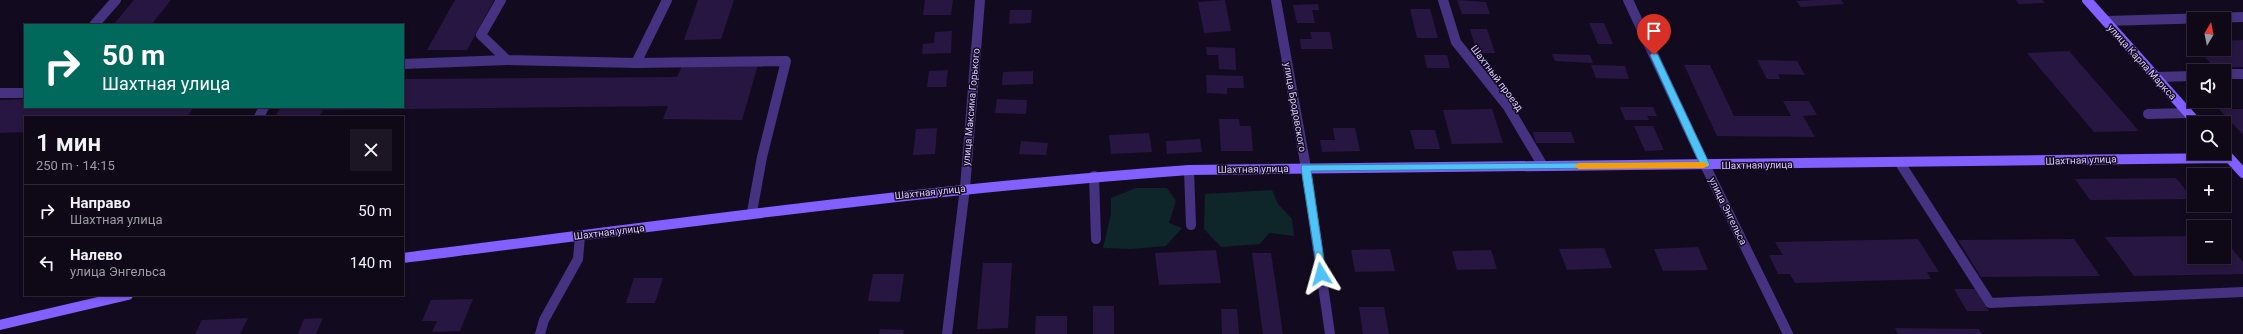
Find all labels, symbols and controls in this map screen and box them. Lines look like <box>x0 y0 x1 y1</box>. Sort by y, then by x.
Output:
north arrow <box>2187 12 2231 56</box>
map controls <box>2187 12 2231 264</box>
pin <box>1637 14 1671 55</box>
icon: arrive <box>1643 20 1665 42</box>
street label: улица Карла Маркса <box>2106 22 2178 102</box>
text: 50 m <box>102 39 165 72</box>
icon: right <box>36 40 88 92</box>
street label: Шахтный проезд <box>1469 43 1525 113</box>
street label: улица Максима Горького <box>960 47 982 166</box>
street label: улица Бродовского <box>1282 61 1308 153</box>
button: sound <box>2187 64 2231 108</box>
text: Шахтная улица <box>102 73 230 94</box>
button: search <box>2187 116 2231 160</box>
text: 1 мин <box>36 129 101 157</box>
button: close <box>350 129 392 171</box>
street label: Шахтная улица <box>2045 153 2117 167</box>
text: 250 m · 14:15 <box>36 158 115 173</box>
street label: Шахтная улица <box>1721 159 1793 171</box>
street label: Шахтная улица <box>1217 163 1289 175</box>
button: + <box>2187 168 2231 212</box>
street label: улица Энгельса <box>1707 175 1749 247</box>
street label: Шахтная улица <box>894 183 966 201</box>
text: Направо <box>70 194 131 212</box>
icon: right <box>36 200 58 222</box>
text: 50 m <box>358 202 392 220</box>
text: Шахтная улица <box>70 212 163 227</box>
button: − <box>2187 220 2231 264</box>
street label: Шахтная улица <box>573 222 645 242</box>
text: Налево <box>70 246 122 264</box>
icon: left <box>36 252 58 274</box>
position arrow <box>1300 253 1342 295</box>
text: 140 m <box>350 254 392 272</box>
text: улица Энгельса <box>70 264 166 279</box>

